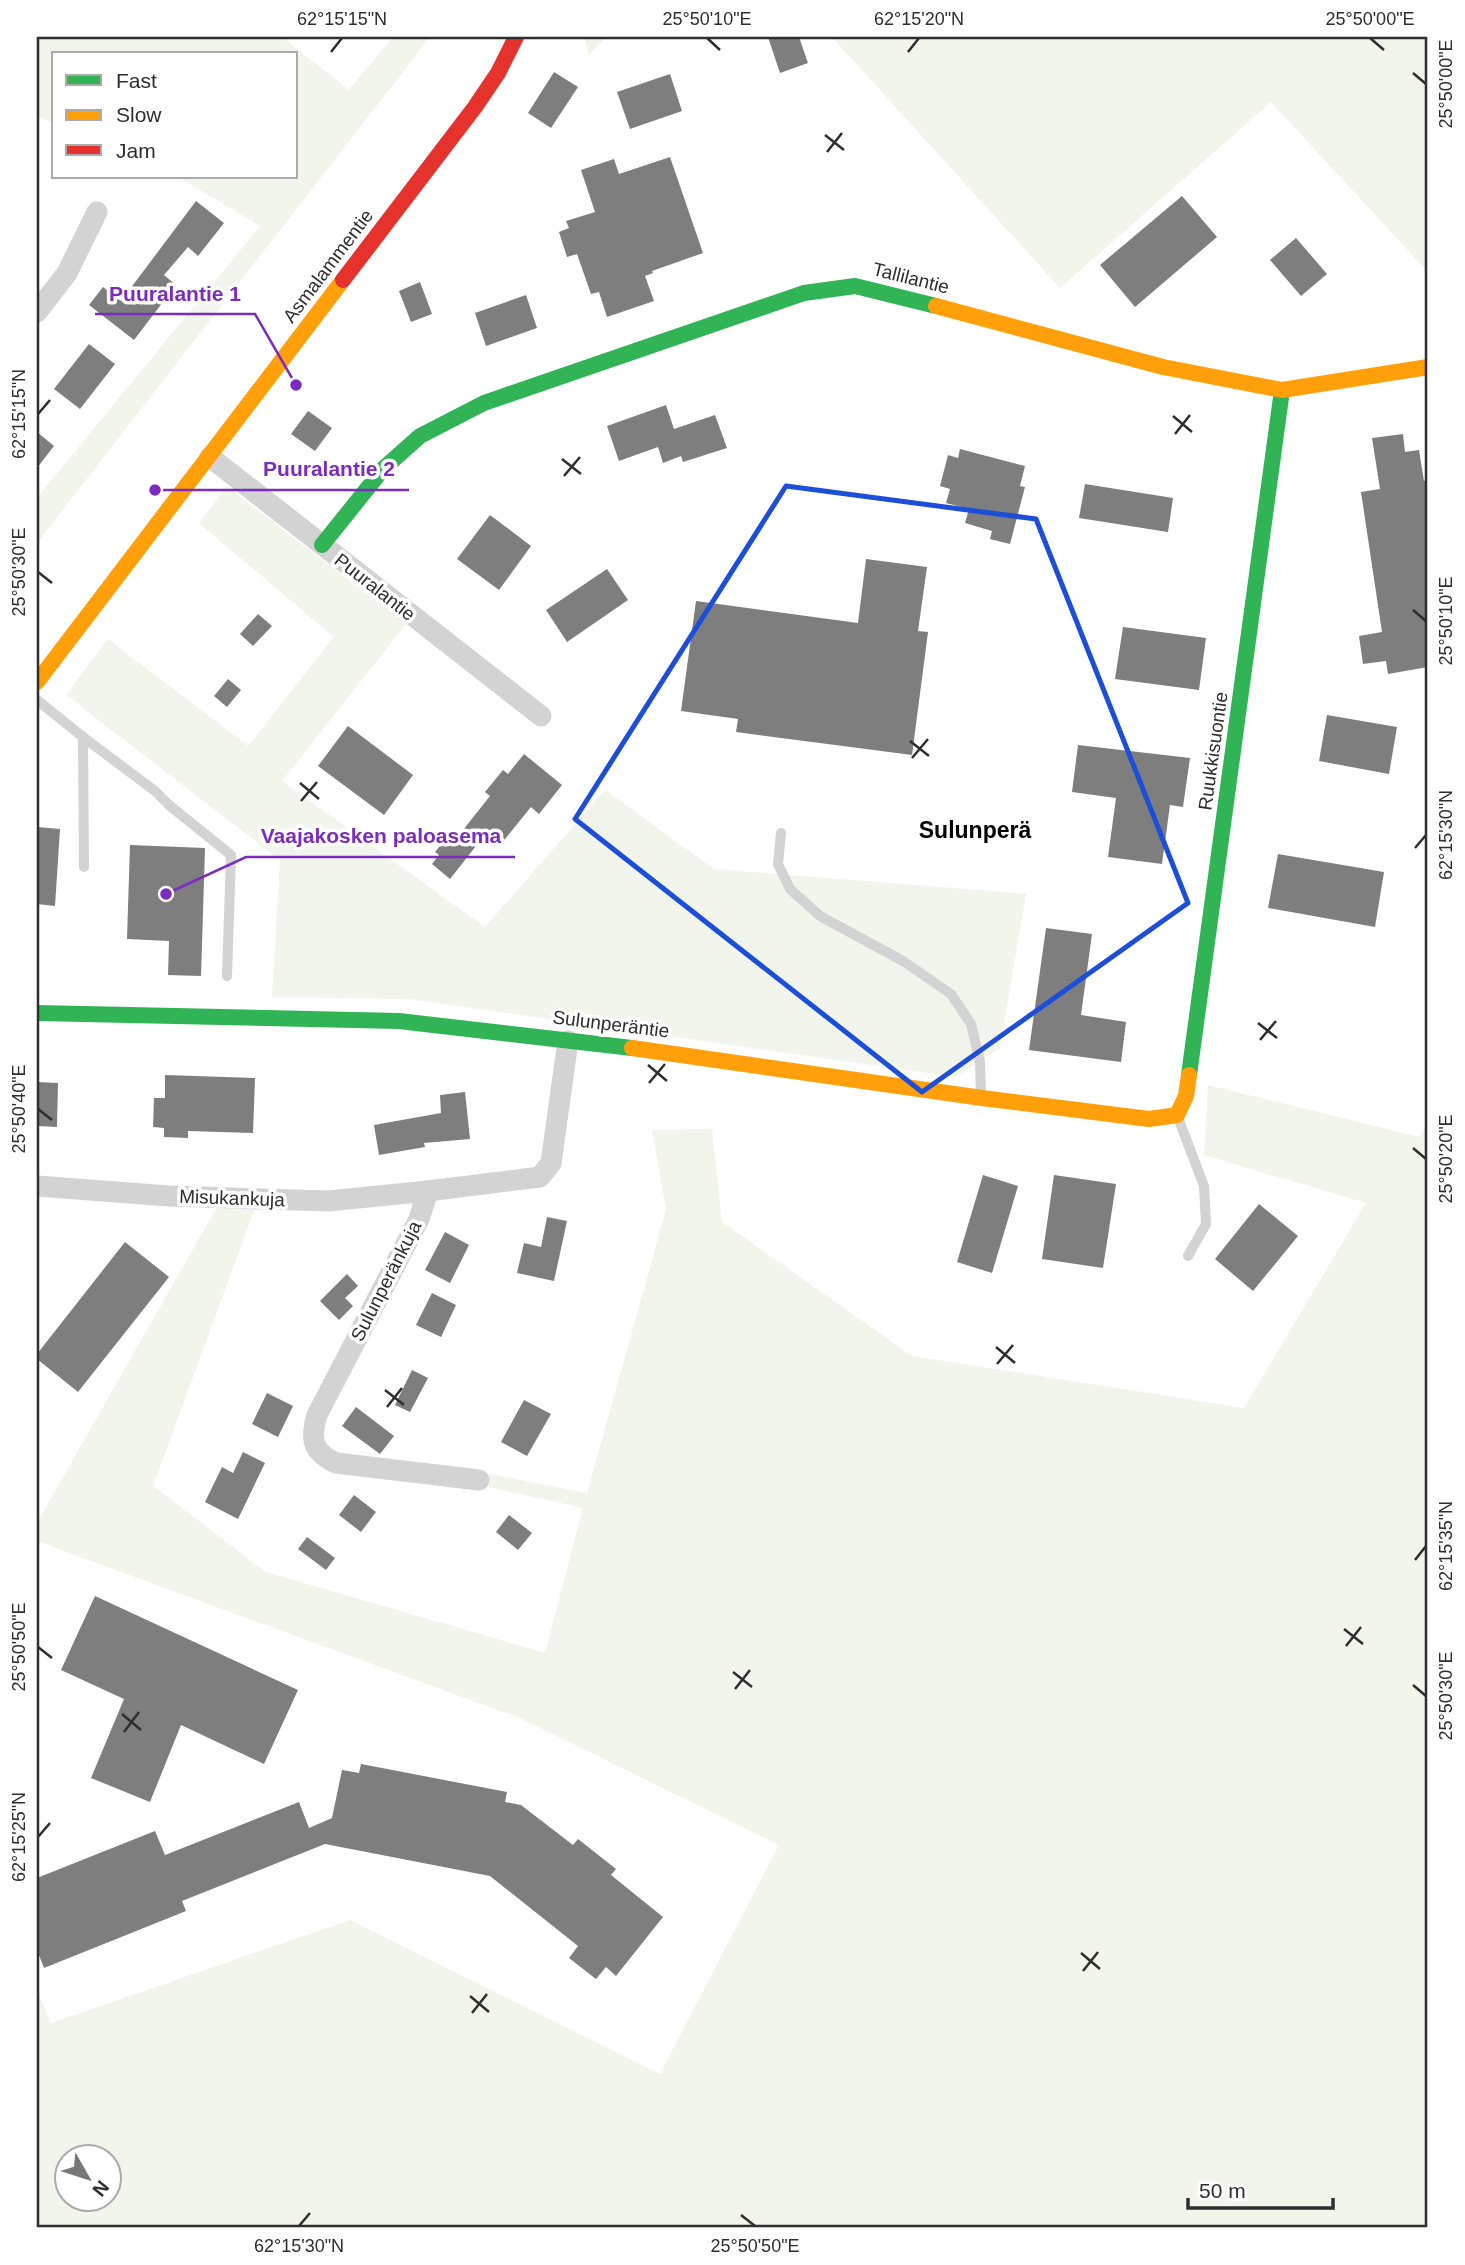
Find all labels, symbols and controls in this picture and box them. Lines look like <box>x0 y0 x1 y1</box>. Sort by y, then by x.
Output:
text: 62°15'15"N <box>297 9 387 29</box>
text: 25°50'10"E <box>662 9 752 29</box>
text: 62°15'20"N <box>874 9 964 29</box>
text: 25°50'00"E <box>1325 9 1415 29</box>
text: 25°50'00"E <box>1436 39 1456 129</box>
legend <box>52 52 298 178</box>
text: Fast <box>116 69 157 92</box>
text: Slow <box>116 103 162 126</box>
text: Jam <box>116 139 156 162</box>
street label: Asmalammentie <box>279 205 377 327</box>
street label: Tallilantie <box>871 258 951 298</box>
callout: Puuralantie 1 <box>95 272 255 314</box>
text: Puuralantie 1 <box>109 282 241 305</box>
text: 62°15'15"N <box>9 369 29 459</box>
callout: Puuralantie 2 <box>249 448 409 490</box>
text: Puuralantie 2 <box>263 457 395 480</box>
text: 25°50'30"E <box>9 527 29 617</box>
street label: Puuralantie <box>331 549 419 625</box>
text: 25°50'10"E <box>1436 576 1456 666</box>
street label: Ruukkisuontie <box>1194 690 1232 812</box>
text: 62°15'30"N <box>1436 790 1456 880</box>
callout: Vaajakosken paloasema <box>246 815 515 857</box>
district label: Sulunperä <box>919 817 1031 843</box>
text: Vaajakosken paloasema <box>261 824 502 847</box>
street label: Sulunperäntie <box>552 1006 670 1042</box>
text: 25°50'40"E <box>9 1064 29 1154</box>
text: 25°50'20"E <box>1436 1114 1456 1204</box>
street label: Misukankuja <box>179 1186 286 1210</box>
street label: Sulunperänkuja <box>347 1217 426 1345</box>
text: 62°15'35"N <box>1436 1501 1456 1591</box>
text: 25°50'50"E <box>9 1602 29 1692</box>
text: 25°50'30"E <box>1436 1651 1456 1741</box>
text: 62°15'25"N <box>9 1792 29 1882</box>
north arrow <box>52 2142 122 2212</box>
scale bar <box>1188 2167 1334 2211</box>
text: N <box>88 2176 113 2200</box>
text: 50 m <box>1199 2179 1246 2202</box>
text: 62°15'30"N <box>254 2236 344 2256</box>
text: 25°50'50"E <box>710 2236 800 2256</box>

